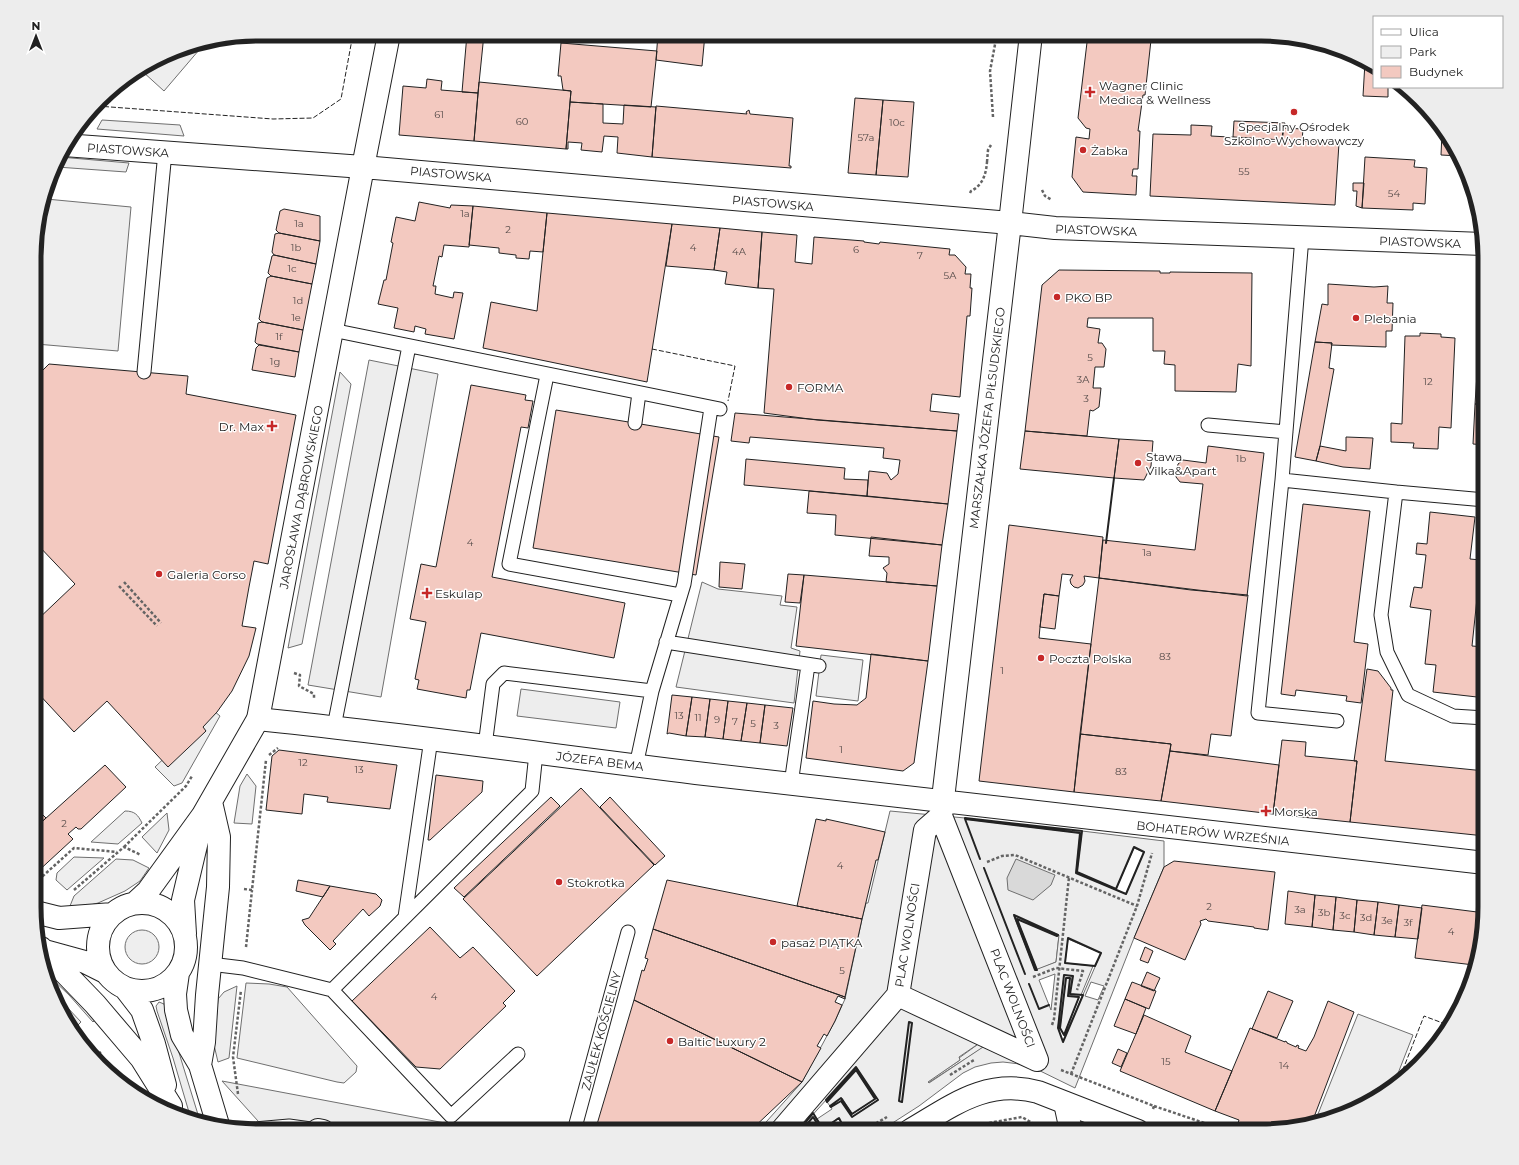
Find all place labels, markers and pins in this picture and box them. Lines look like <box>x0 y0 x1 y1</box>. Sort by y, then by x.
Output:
place label: Wagner Clinic Medica & Wellness <box>1099 78 1211 107</box>
marker: Wagner Clinic Medica & Wellness <box>1084 86 1096 98</box>
marker: Specjalny Ośrodek Szkolno-Wychowawczy <box>1289 107 1299 117</box>
place label: Specjalny Ośrodek Szkolno-Wychowawczy <box>1224 119 1364 148</box>
place label: Żabka <box>1091 143 1128 158</box>
marker: Żabka <box>1078 145 1088 155</box>
place label: PKO BP <box>1065 290 1112 305</box>
marker: PKO BP <box>1052 292 1062 302</box>
place label: Plebania <box>1364 311 1417 326</box>
marker: Plebania <box>1351 313 1361 323</box>
place label: FORMA <box>797 380 844 395</box>
marker: FORMA <box>784 382 794 392</box>
place label: Dr. Max <box>219 419 265 434</box>
marker: Dr. Max <box>267 421 277 431</box>
place label: Stawa Vilka&Apart <box>1146 449 1217 478</box>
marker: Stawa Vilka&Apart <box>1133 458 1143 468</box>
place label: Galeria Corso <box>167 567 246 582</box>
marker: Galeria Corso <box>154 569 164 579</box>
place label: Eskulap <box>435 586 482 601</box>
marker: Eskulap <box>422 588 432 598</box>
place label: Poczta Polska <box>1049 651 1132 666</box>
marker: Poczta Polska <box>1036 653 1046 663</box>
place label: Morska <box>1274 804 1318 819</box>
marker: Morska <box>1261 806 1271 816</box>
place label: Stokrotka <box>567 875 625 890</box>
marker: Stokrotka <box>554 877 564 887</box>
place label: pasaż PIĄTKA <box>781 935 863 950</box>
marker: pasaż PIĄTKA <box>768 937 778 947</box>
place label: Baltic Luxury 2 <box>678 1034 766 1049</box>
marker: Baltic Luxury 2 <box>665 1036 675 1046</box>

